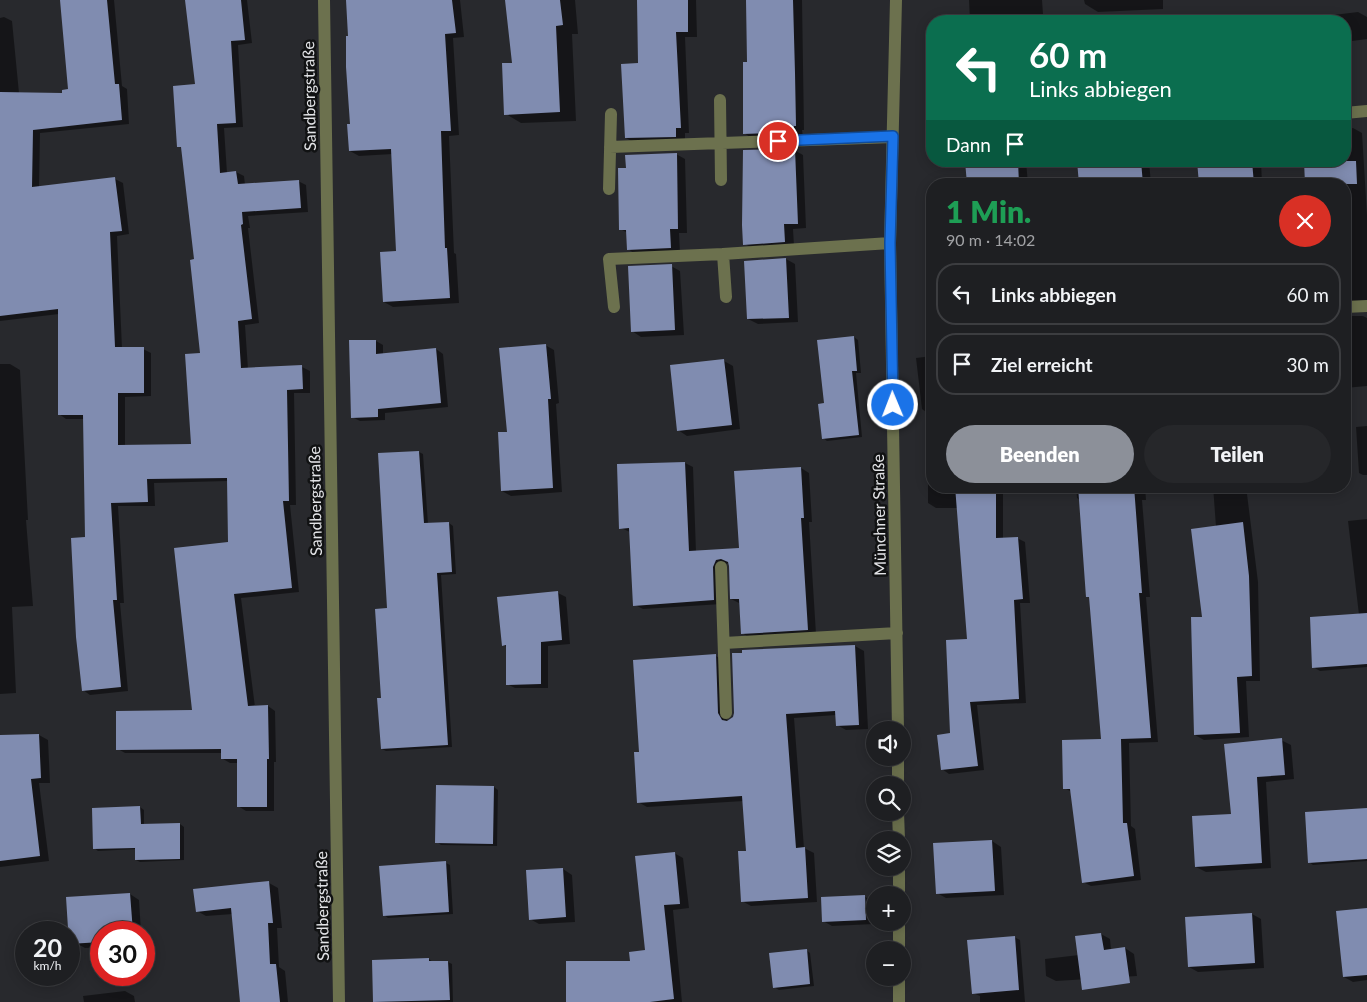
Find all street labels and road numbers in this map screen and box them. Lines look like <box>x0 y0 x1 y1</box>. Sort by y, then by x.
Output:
street label: Sandbergstraße <box>298 41 319 151</box>
street label: Sandbergstraße <box>304 446 325 556</box>
street label: Münchner Straße <box>868 454 889 576</box>
street label: Sandbergstraße <box>311 851 332 961</box>

